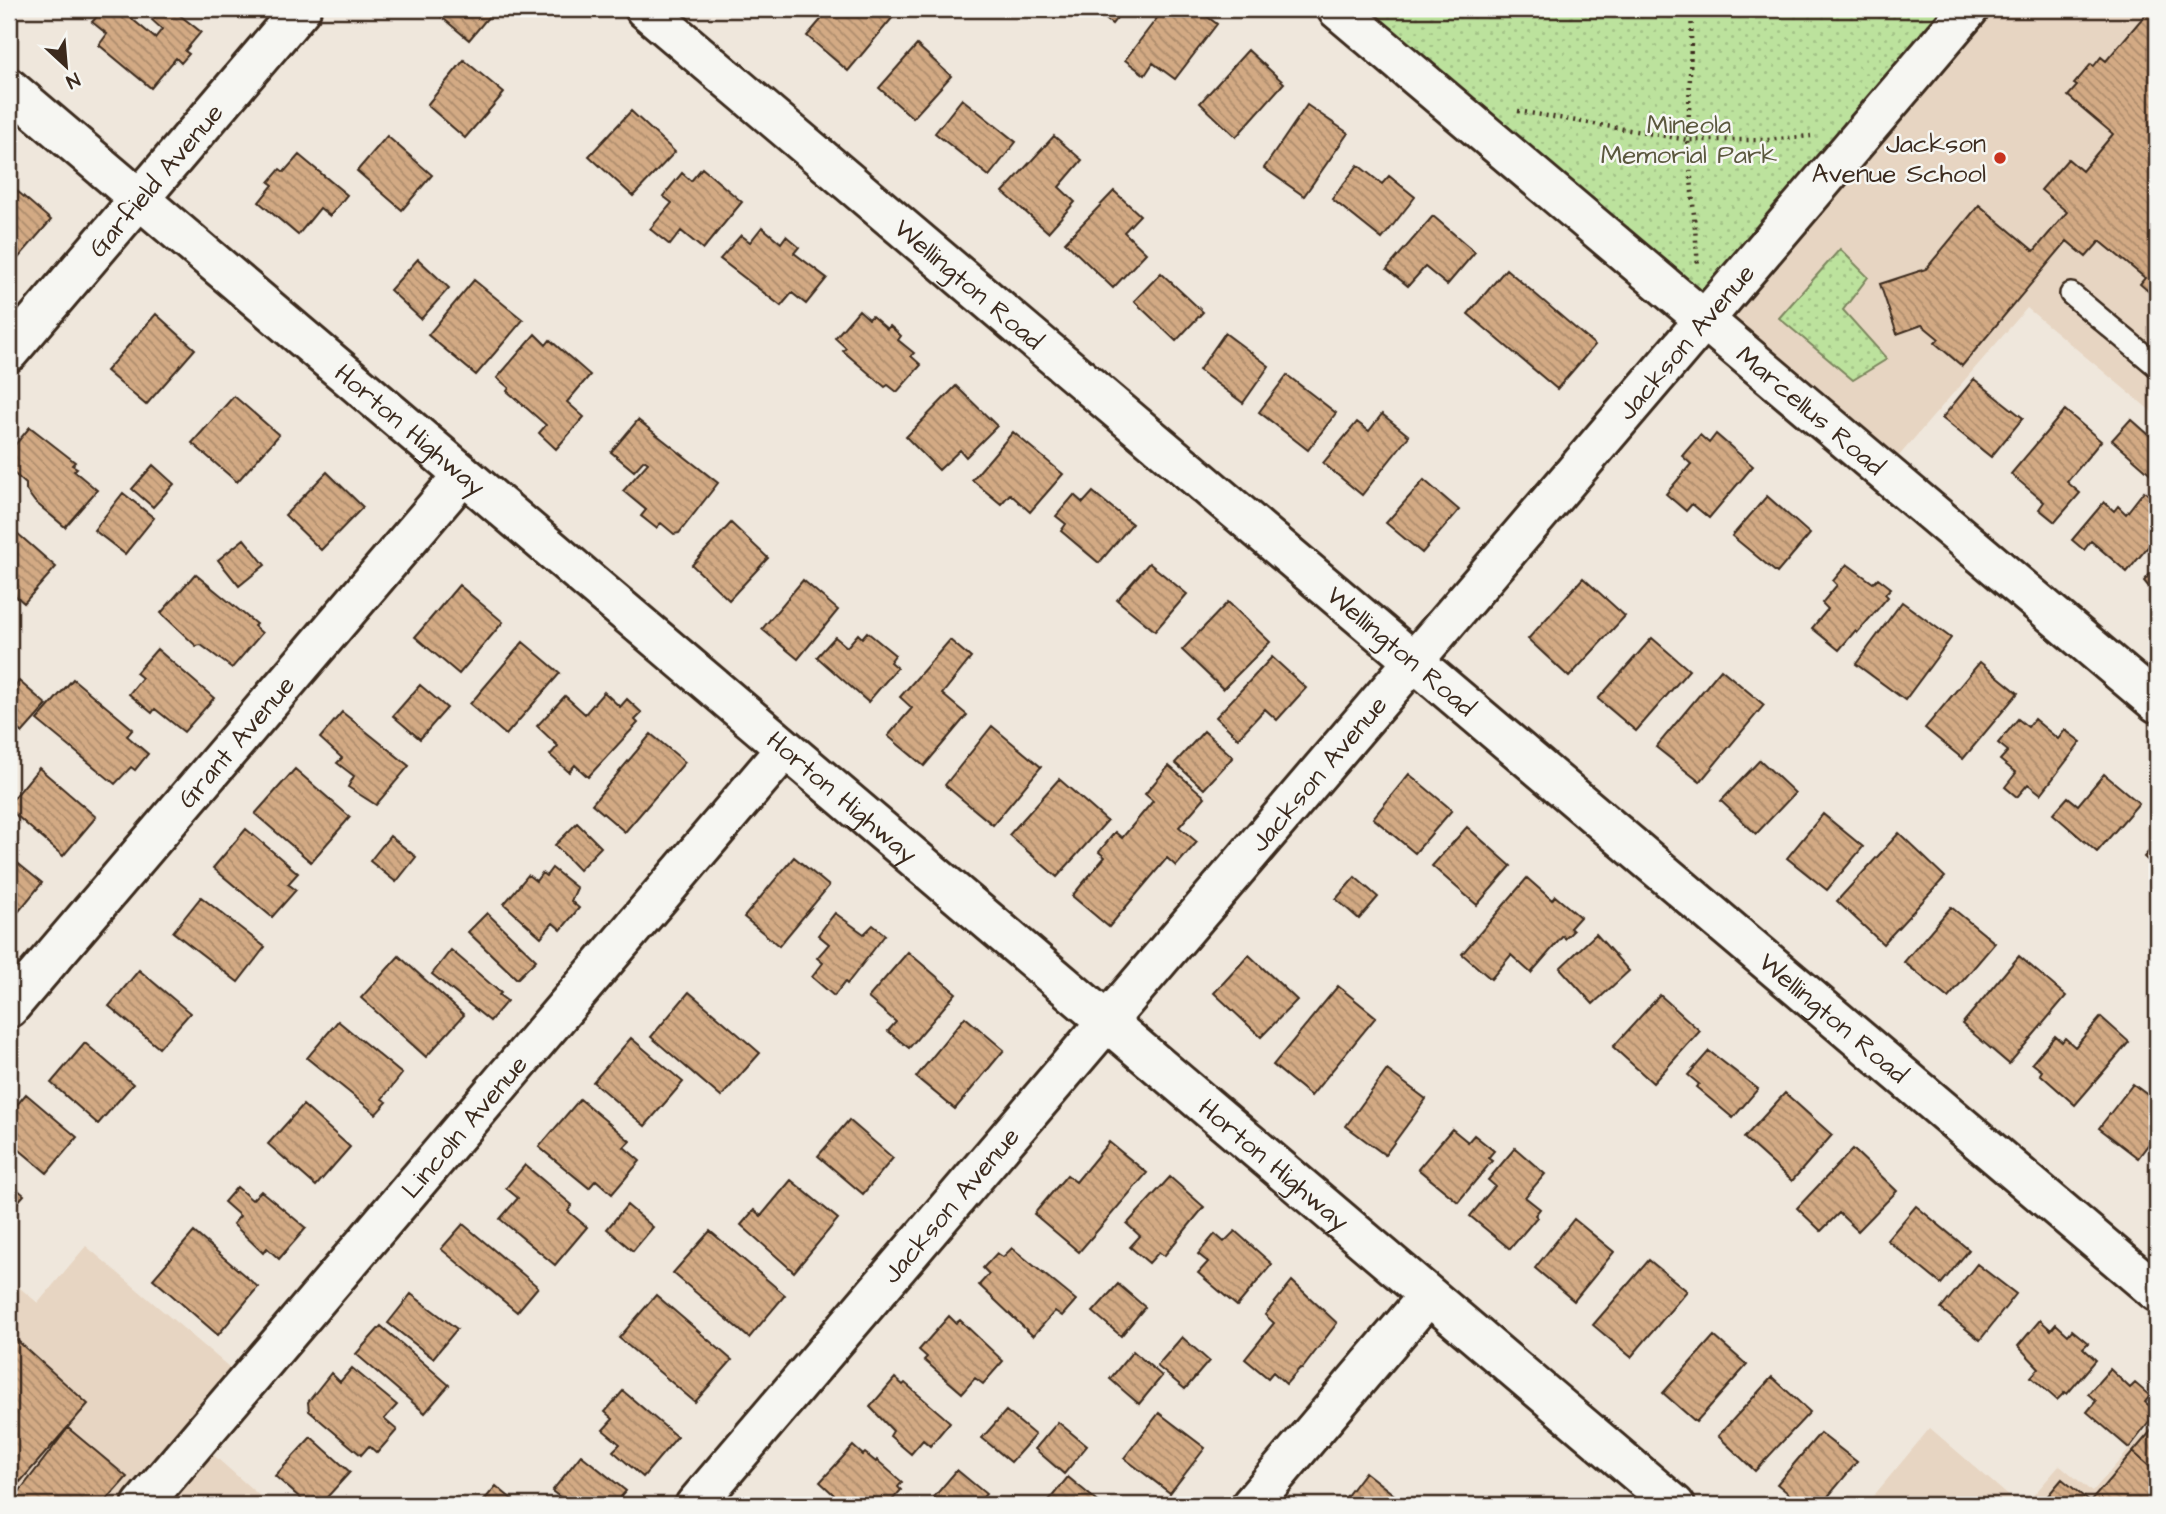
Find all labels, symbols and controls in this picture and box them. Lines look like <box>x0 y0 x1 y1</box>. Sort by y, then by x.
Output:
north arrow <box>32 32 102 102</box>
text: N <box>61 65 84 95</box>
street label: Garfield Avenue <box>81 96 232 265</box>
park label: Mineola Memorial Park <box>1601 107 1777 173</box>
place label: Jackson Avenue School <box>1812 126 1986 192</box>
marker: Jackson Avenue School <box>1992 150 2008 166</box>
street label: Wellington Road <box>886 211 1051 358</box>
street label: Jackson Avenue <box>1610 256 1763 428</box>
street label: Marcellus Road <box>1728 338 1892 484</box>
street label: Horton Highway <box>327 356 493 506</box>
street label: Wellington Road <box>1318 578 1483 725</box>
street label: Grant Avenue <box>170 668 304 816</box>
street label: Jackson Avenue <box>1242 688 1396 860</box>
street label: Horton Highway <box>758 723 925 874</box>
street label: Wellington Road <box>1751 945 1915 1092</box>
street label: Lincoln Avenue <box>393 1048 536 1207</box>
street label: Horton Highway <box>1190 1090 1357 1241</box>
street label: Jackson Avenue <box>874 1120 1028 1292</box>

